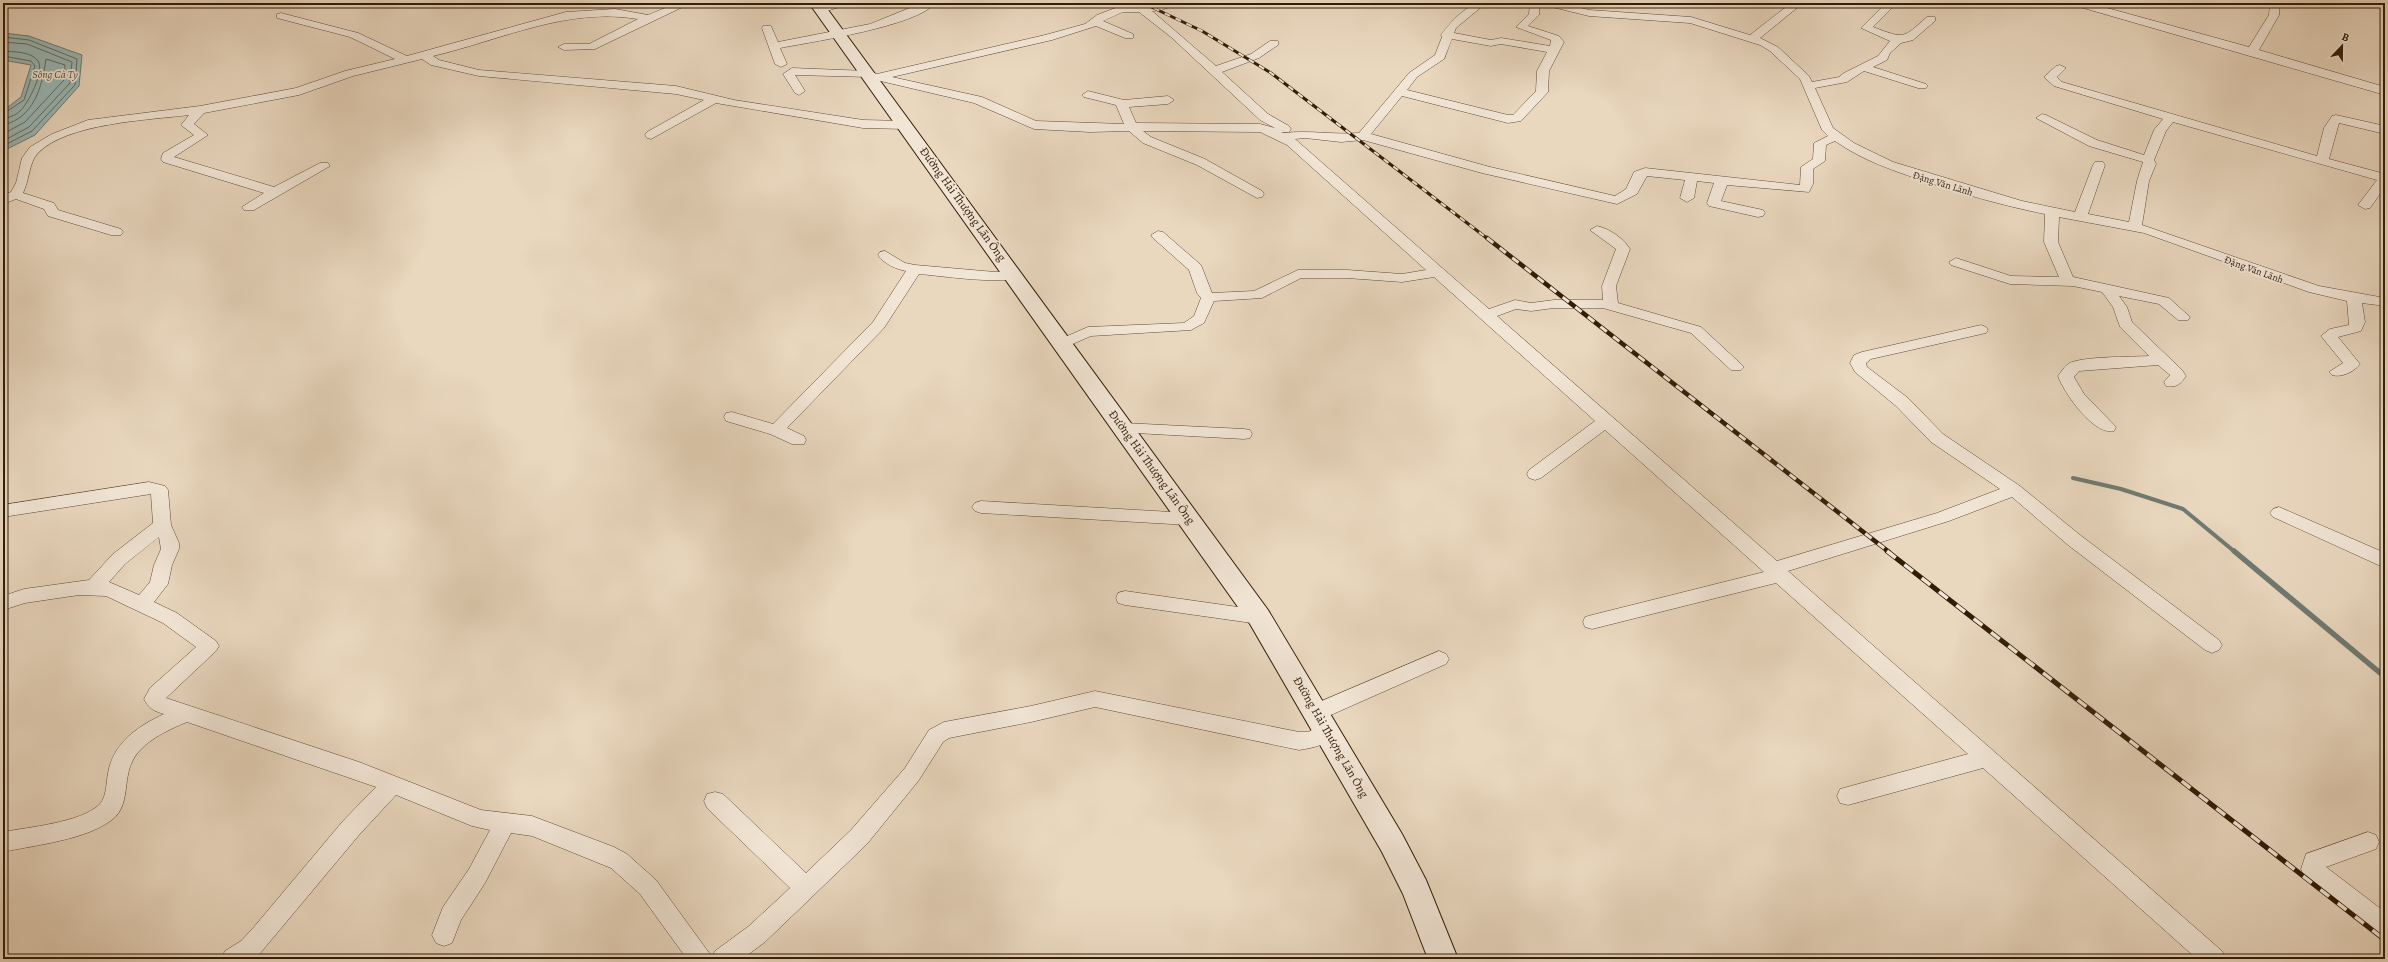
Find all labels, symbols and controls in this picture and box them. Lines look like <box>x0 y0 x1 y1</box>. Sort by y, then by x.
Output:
north arrow <box>2322 26 2362 66</box>
text: B <box>2340 29 2352 45</box>
water label: Sông Cà Ty <box>32 67 78 82</box>
street label: Đường Hải Thượng Lãn Ông <box>916 144 1010 264</box>
street label: Đặng Văn Lãnh <box>1911 168 1975 199</box>
street label: Đặng Văn Lãnh <box>2222 253 2286 286</box>
street label: Đường Hải Thượng Lãn Ông <box>1105 407 1199 527</box>
street label: Đường Hải Thượng Lãn Ông <box>1290 673 1372 801</box>

